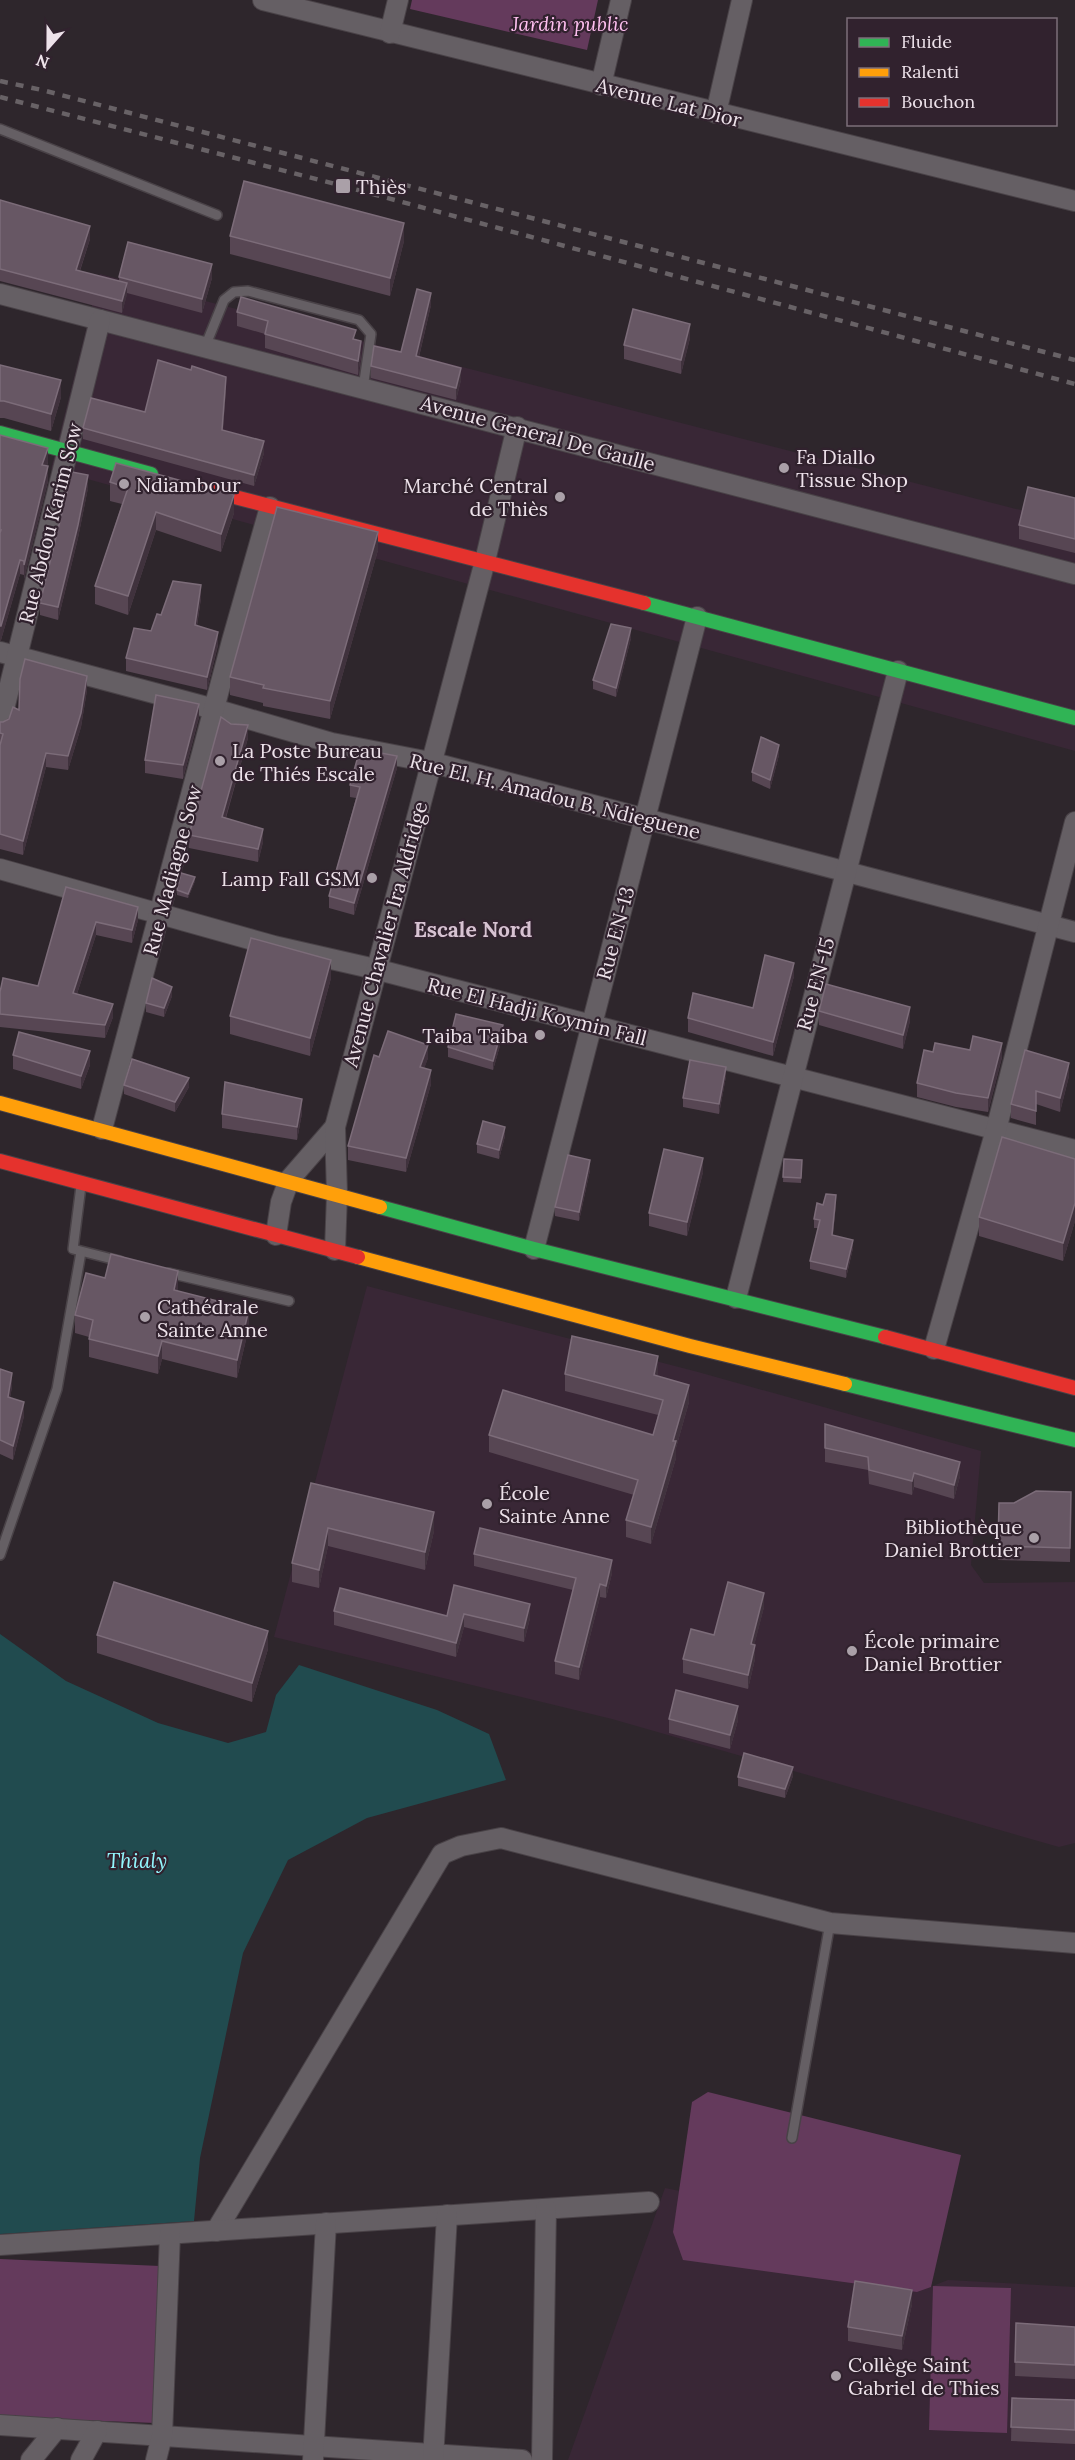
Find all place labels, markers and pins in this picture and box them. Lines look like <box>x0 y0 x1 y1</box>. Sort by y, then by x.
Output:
place label: Thiès <box>356 174 407 199</box>
marker: Thiès <box>334 177 352 195</box>
place label: Fa Diallo Tissue Shop <box>796 444 908 492</box>
marker: Fa Diallo Tissue Shop <box>777 461 791 475</box>
place label: Ndiambour <box>136 472 241 497</box>
place label: Marché Central de Thiès <box>403 473 548 521</box>
marker: Ndiambour <box>117 477 131 491</box>
marker: Marché Central de Thiès <box>553 490 567 504</box>
place label: La Poste Bureau de Thiés Escale <box>232 738 382 786</box>
marker: La Poste Bureau de Thiés Escale <box>213 754 227 768</box>
place label: Lamp Fall GSM <box>221 866 360 891</box>
marker: Lamp Fall GSM <box>365 871 379 885</box>
place label: Taiba Taiba <box>422 1023 528 1048</box>
marker: Taiba Taiba <box>533 1028 547 1042</box>
place label: Cathédrale Sainte Anne <box>157 1294 268 1342</box>
marker: Cathédrale Sainte Anne <box>138 1310 152 1324</box>
place label: École Sainte Anne <box>499 1480 610 1528</box>
marker: École Sainte Anne <box>480 1497 494 1511</box>
place label: Bibliothèque Daniel Brottier <box>884 1514 1022 1562</box>
marker: Bibliothèque Daniel Brottier <box>1027 1531 1041 1545</box>
place label: École primaire Daniel Brottier <box>864 1628 1002 1676</box>
marker: École primaire Daniel Brottier <box>845 1644 859 1658</box>
place label: Collège Saint Gabriel de Thies <box>848 2352 1000 2400</box>
marker: Collège Saint Gabriel de Thies <box>829 2369 843 2383</box>

